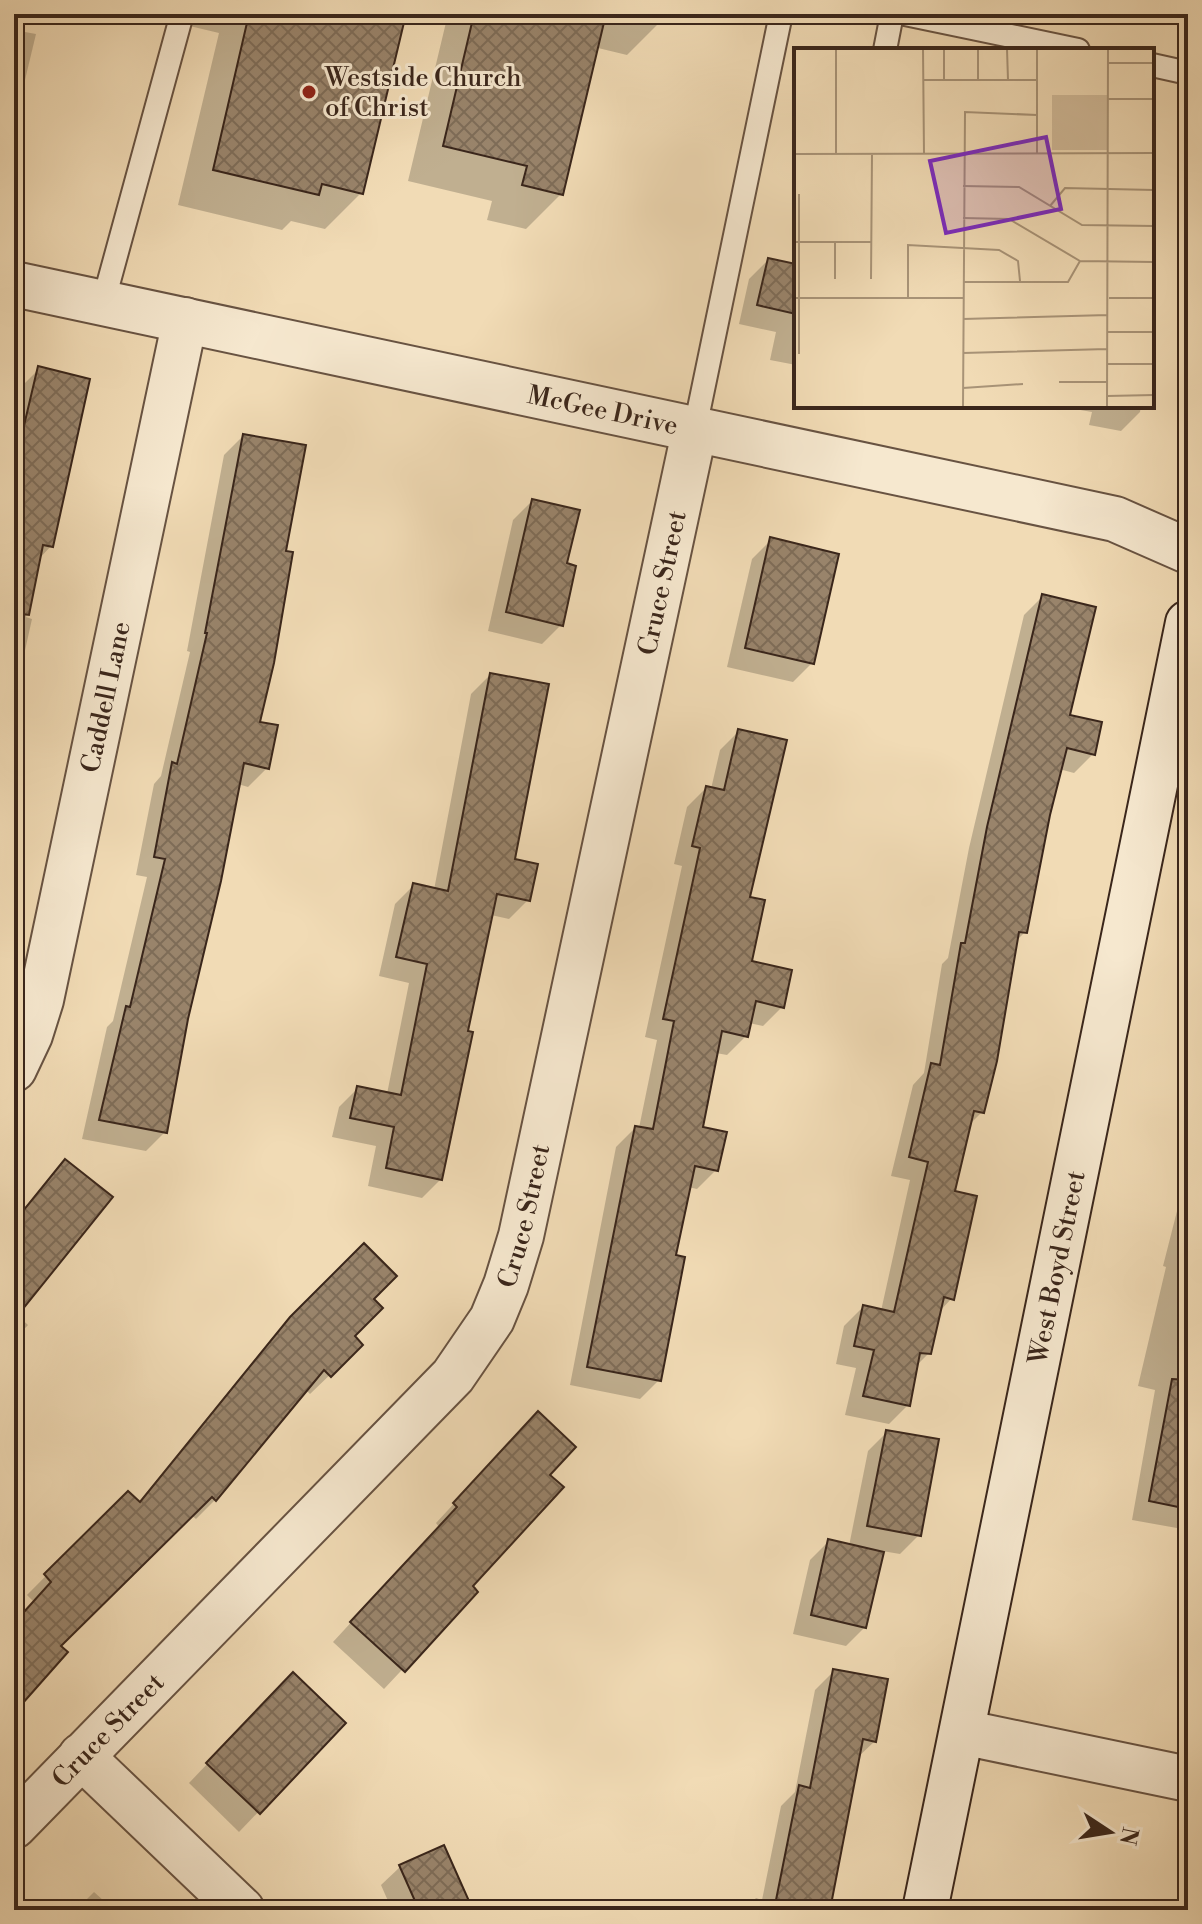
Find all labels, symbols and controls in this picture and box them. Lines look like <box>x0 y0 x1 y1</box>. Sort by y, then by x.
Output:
inset map <box>794 48 1154 408</box>
place label: Westside Church of Christ <box>324 62 522 124</box>
marker: Westside Church of Christ <box>300 83 318 101</box>
street label: McGee Drive <box>524 379 681 442</box>
street label: Cruce Street <box>632 508 694 658</box>
street label: Caddell Lane <box>75 619 138 776</box>
street label: Cruce Street <box>491 1141 557 1292</box>
street label: West Boyd Street <box>1022 1168 1093 1368</box>
street label: Cruce Street <box>46 1667 171 1795</box>
north arrow <box>1070 1792 1150 1872</box>
text: N <box>1113 1825 1143 1848</box>

